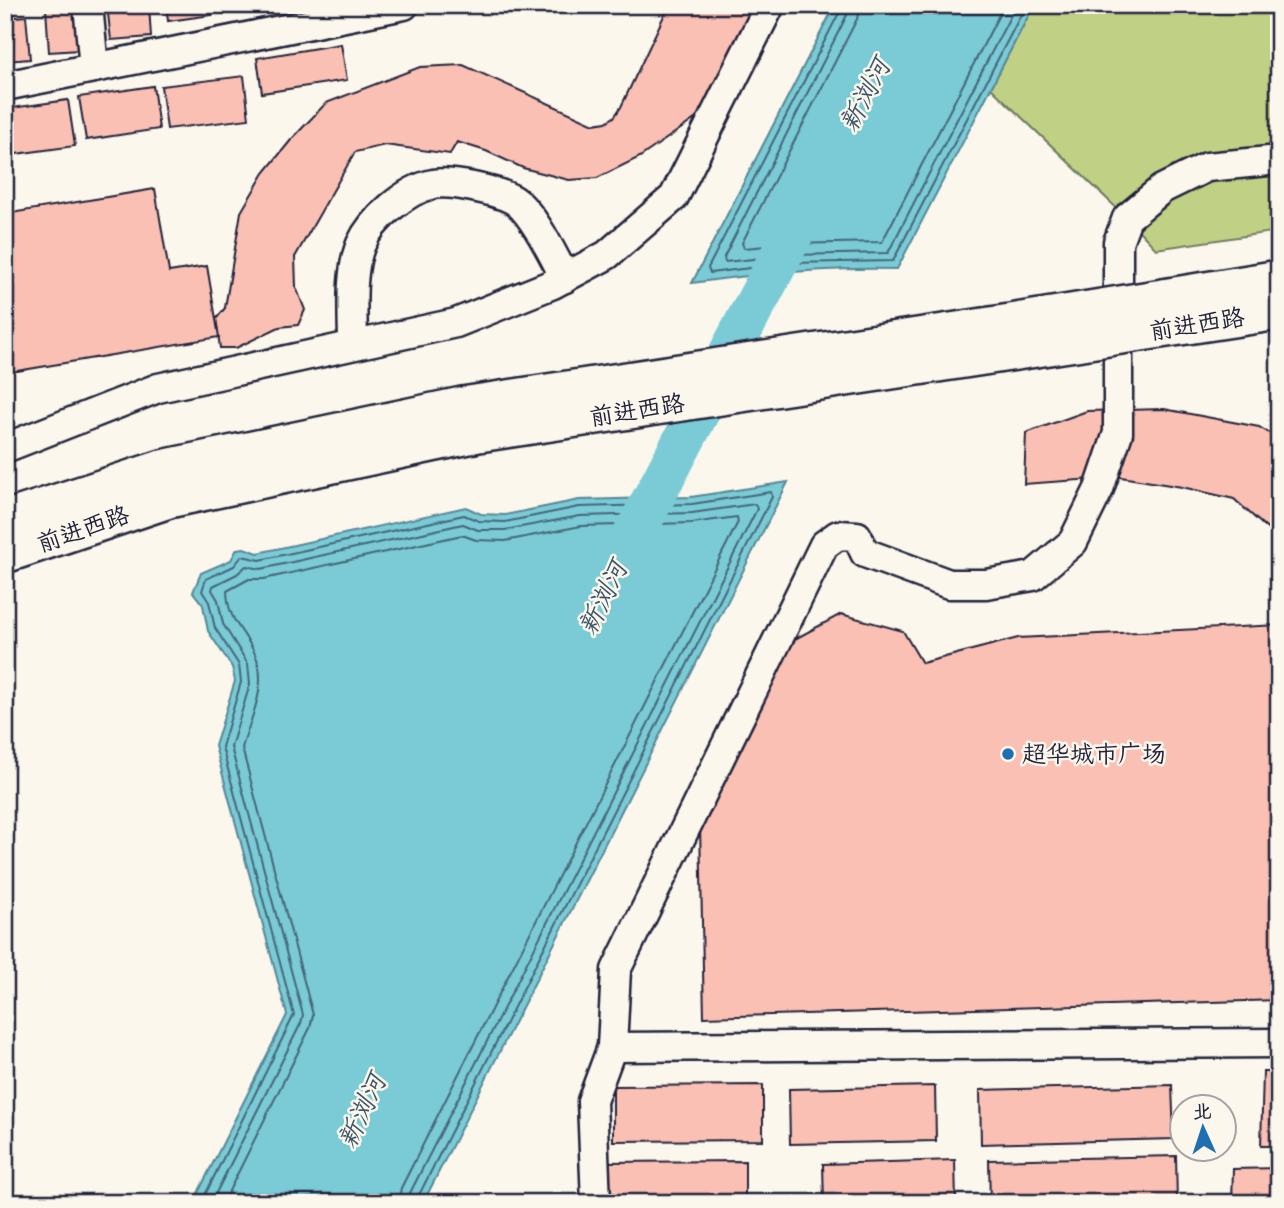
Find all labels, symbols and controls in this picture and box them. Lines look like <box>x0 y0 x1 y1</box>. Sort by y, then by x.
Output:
water label: 新浏河 <box>832 49 900 137</box>
street label: 前进西路 <box>1147 302 1247 346</box>
street label: 前进西路 <box>587 388 687 432</box>
street label: 前进西路 <box>33 499 133 559</box>
water label: 新浏河 <box>571 552 637 640</box>
place label: 超华城市广场 <box>1022 739 1166 769</box>
marker: 超华城市广场 <box>1000 746 1016 762</box>
water label: 新浏河 <box>331 1065 395 1153</box>
north arrow <box>1168 1092 1238 1162</box>
text: 北 <box>1192 1100 1212 1125</box>

